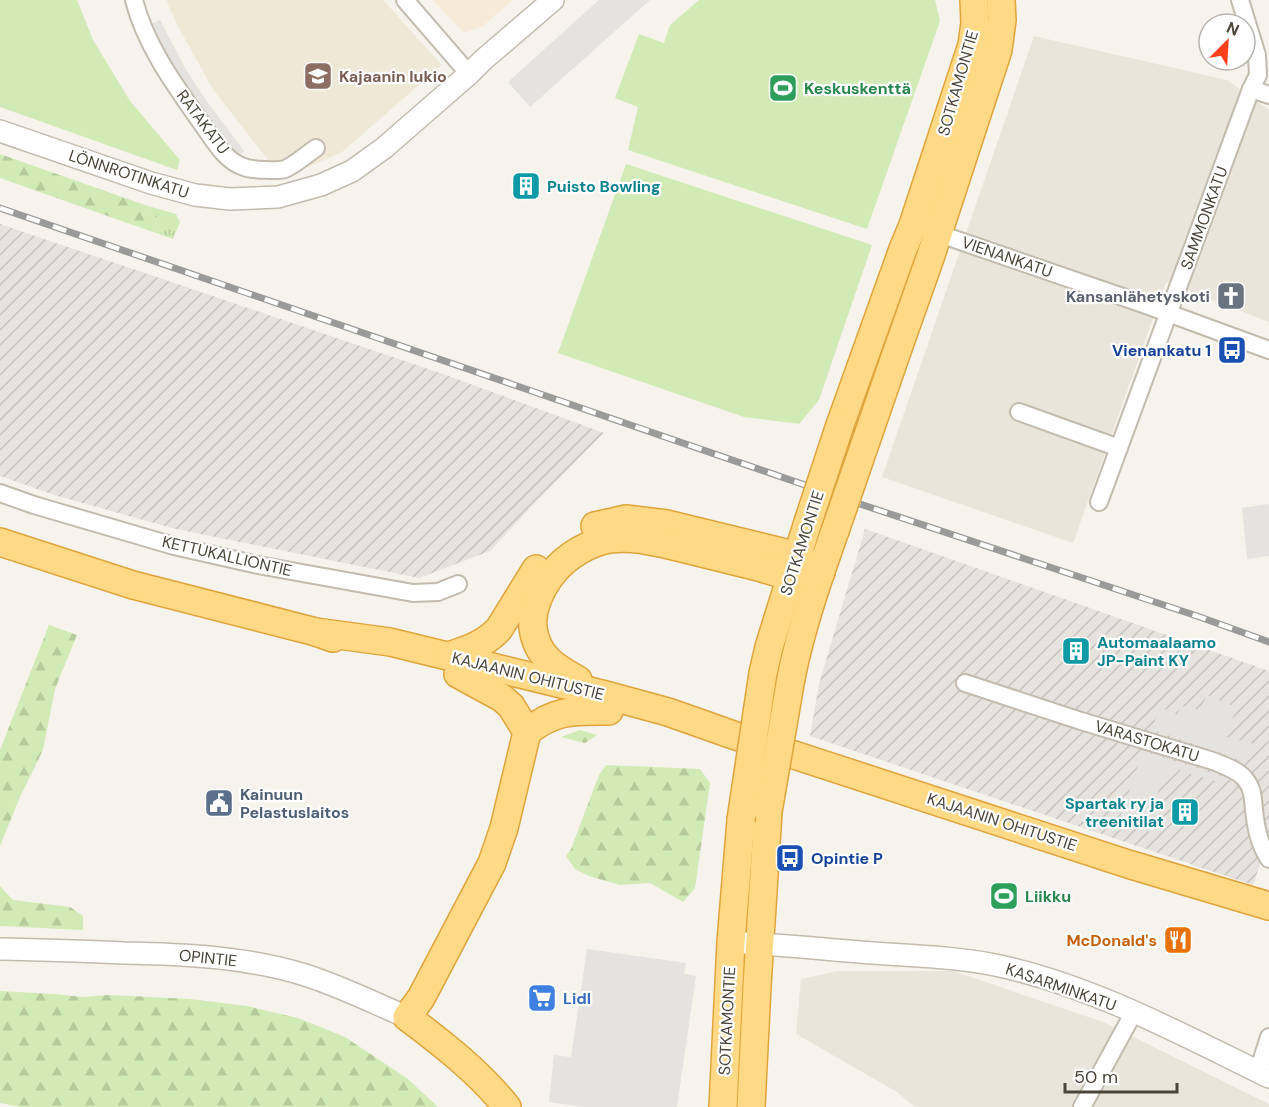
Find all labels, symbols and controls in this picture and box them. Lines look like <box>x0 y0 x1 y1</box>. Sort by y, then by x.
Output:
north arrow <box>1197 12 1257 72</box>
text: N <box>1223 17 1242 41</box>
street label: SOTKAMONTIE <box>933 28 983 138</box>
school or university icon: Kajaanin lukio <box>302 60 334 92</box>
place label: Kajaanin lukio <box>339 66 447 87</box>
sports icon: Keskuskenttä <box>767 72 799 104</box>
place label: Keskuskenttä <box>804 78 911 99</box>
street label: RATAKATU <box>172 86 234 158</box>
street label: LÖNNROTINKATU <box>66 145 192 203</box>
street label: SAMMONKATU <box>1176 163 1232 273</box>
building icon: Puisto Bowling <box>510 170 542 202</box>
place label: Puisto Bowling <box>547 176 660 197</box>
street label: VIENANKATU <box>959 232 1055 282</box>
church icon: Kansanlähetyskoti <box>1215 280 1247 312</box>
place label: Kansanlähetyskoti <box>1066 286 1210 307</box>
bus stop icon: Vienankatu 1 <box>1216 334 1248 366</box>
place label: Vienankatu 1 <box>1112 340 1211 361</box>
street label: SOTKAMONTIE <box>775 488 829 598</box>
street label: KETTUKALLIONTIE <box>160 531 294 581</box>
place label: Automaalaamo JP-Paint KY <box>1097 632 1216 671</box>
building icon: Automaalaamo JP-Paint KY <box>1060 635 1092 667</box>
street label: KAJAANIN OHITUSTIE <box>450 647 606 705</box>
street label: VARASTOKATU <box>1092 715 1202 767</box>
place label: Kainuun Pelastuslaitos <box>240 784 349 823</box>
public building icon: Kainuun Pelastuslaitos <box>203 787 235 819</box>
street label: KAJAANIN OHITUSTIE <box>925 788 1079 856</box>
place label: Spartak ry ja treenitilat <box>1065 793 1164 832</box>
building icon: Spartak ry ja treenitilat <box>1169 796 1201 828</box>
bus stop icon: Opintie P <box>774 842 806 874</box>
place label: Opintie P <box>811 848 883 869</box>
sports icon: Liikku <box>988 880 1020 912</box>
place label: Liikku <box>1025 886 1071 907</box>
restaurant icon: McDonald's <box>1162 924 1194 956</box>
place label: McDonald's <box>1066 930 1157 951</box>
street label: OPINTIE <box>178 945 238 971</box>
street label: KASARMINKATU <box>1003 958 1119 1016</box>
street label: SOTKAMONTIE <box>714 966 740 1076</box>
supermarket icon: Lidl <box>526 982 558 1014</box>
place label: Lidl <box>563 988 591 1009</box>
scale bar <box>1065 1056 1178 1094</box>
text: 50 m <box>1074 1065 1118 1089</box>

